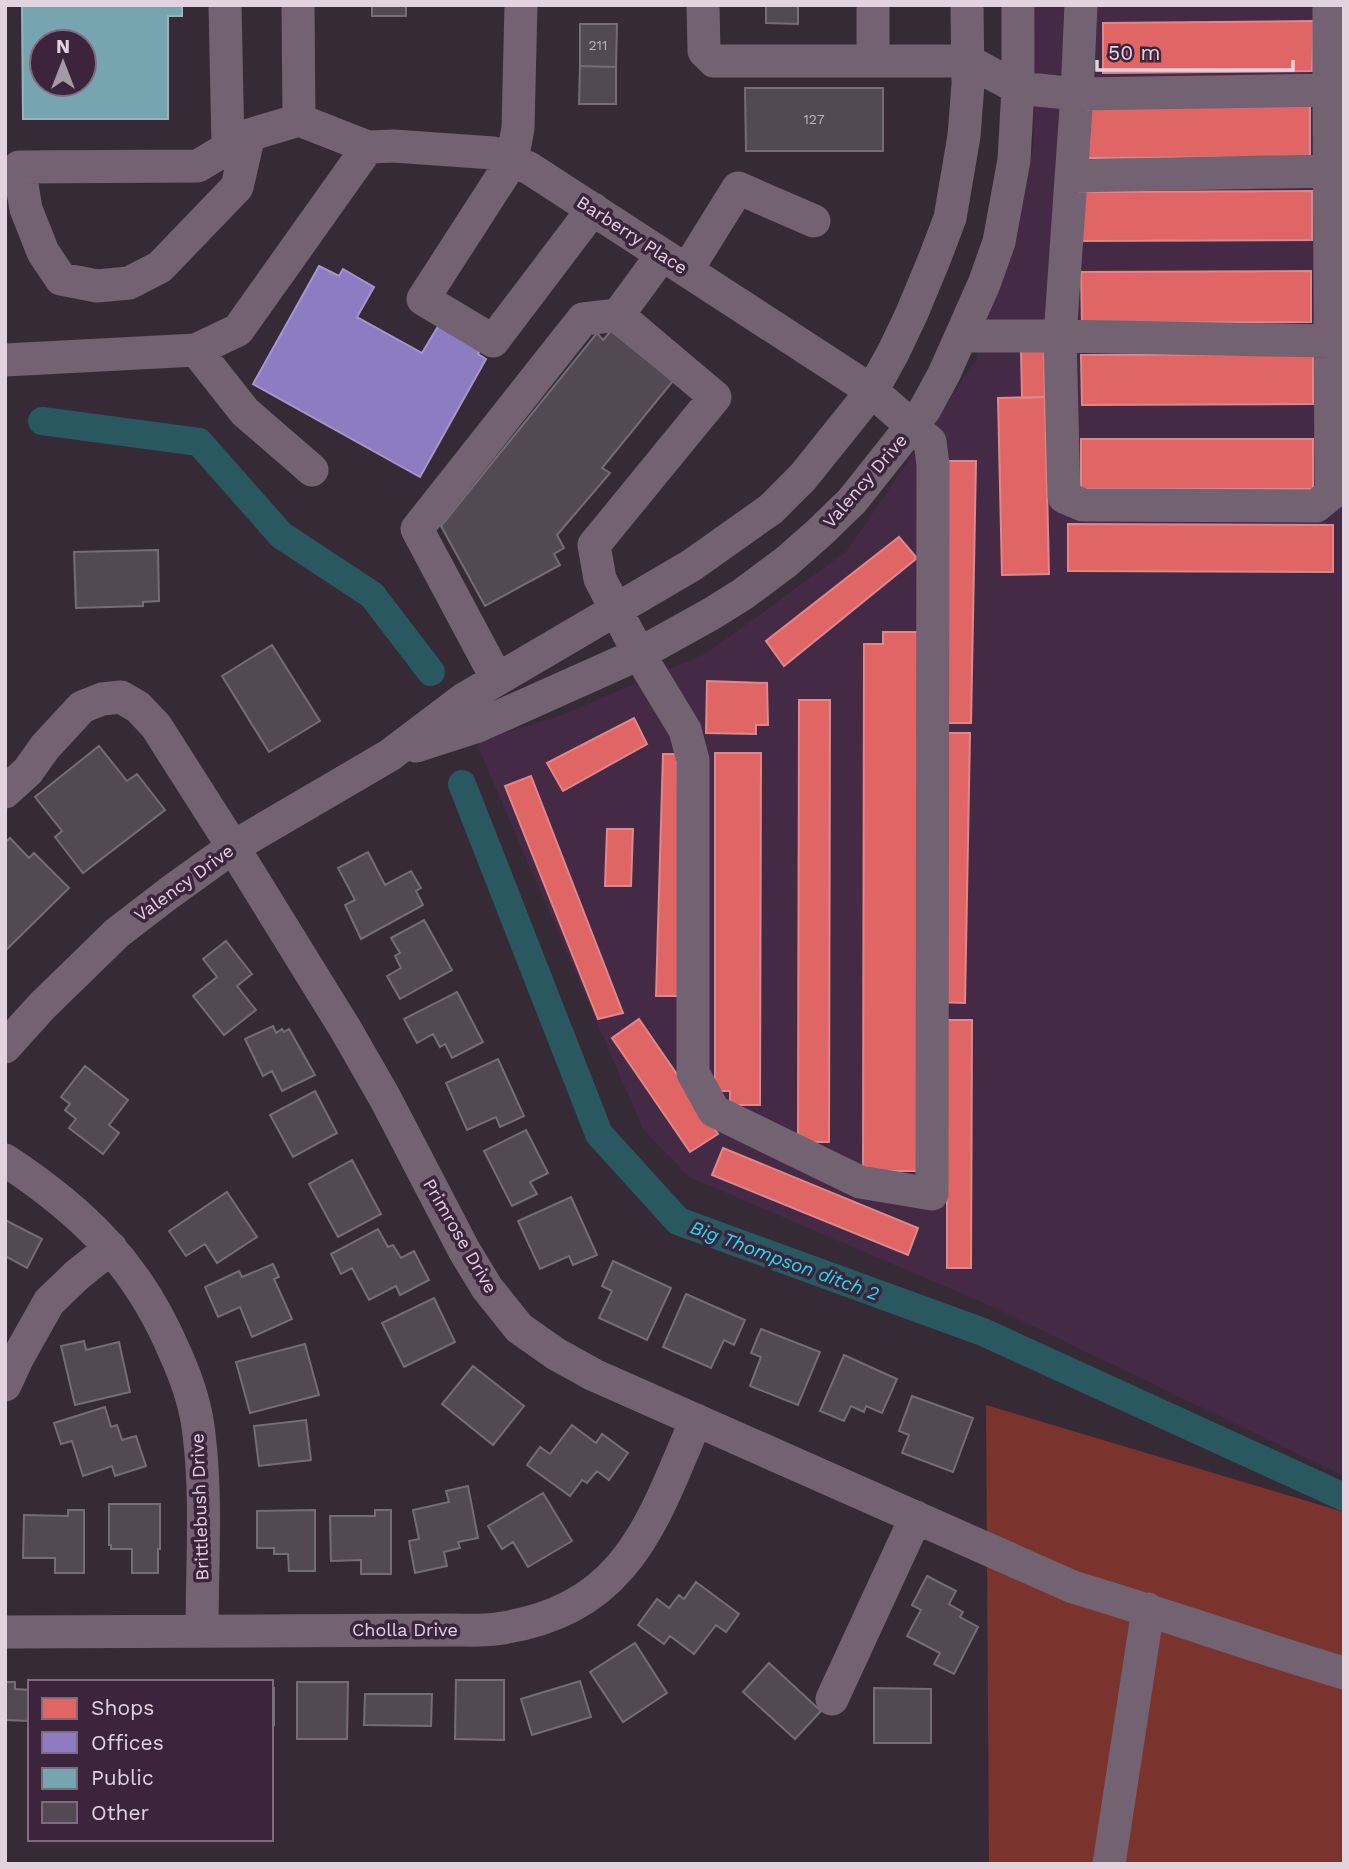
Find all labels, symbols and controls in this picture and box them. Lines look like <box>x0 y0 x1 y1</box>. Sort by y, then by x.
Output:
north arrow <box>28 28 98 98</box>
scale bar <box>1097 28 1293 72</box>
text: N <box>56 35 70 58</box>
house number: 211 <box>588 37 608 53</box>
text: 50 m <box>1108 40 1160 65</box>
house number: 127 <box>803 111 825 127</box>
street label: Barberry Place <box>573 191 692 278</box>
street label: Valency Drive <box>818 430 911 532</box>
street label: Valency Drive <box>130 840 237 926</box>
street label: Primrose Drive <box>419 1175 502 1297</box>
water label: Big Thompson ditch 2 <box>687 1216 883 1305</box>
street label: Brittlebush Drive <box>186 1433 213 1581</box>
street label: Cholla Drive <box>352 1619 458 1640</box>
legend <box>28 1680 273 1841</box>
text: Shops <box>91 1695 154 1720</box>
text: Offices <box>91 1730 164 1755</box>
text: Public <box>91 1765 154 1790</box>
text: Other <box>91 1800 150 1825</box>

